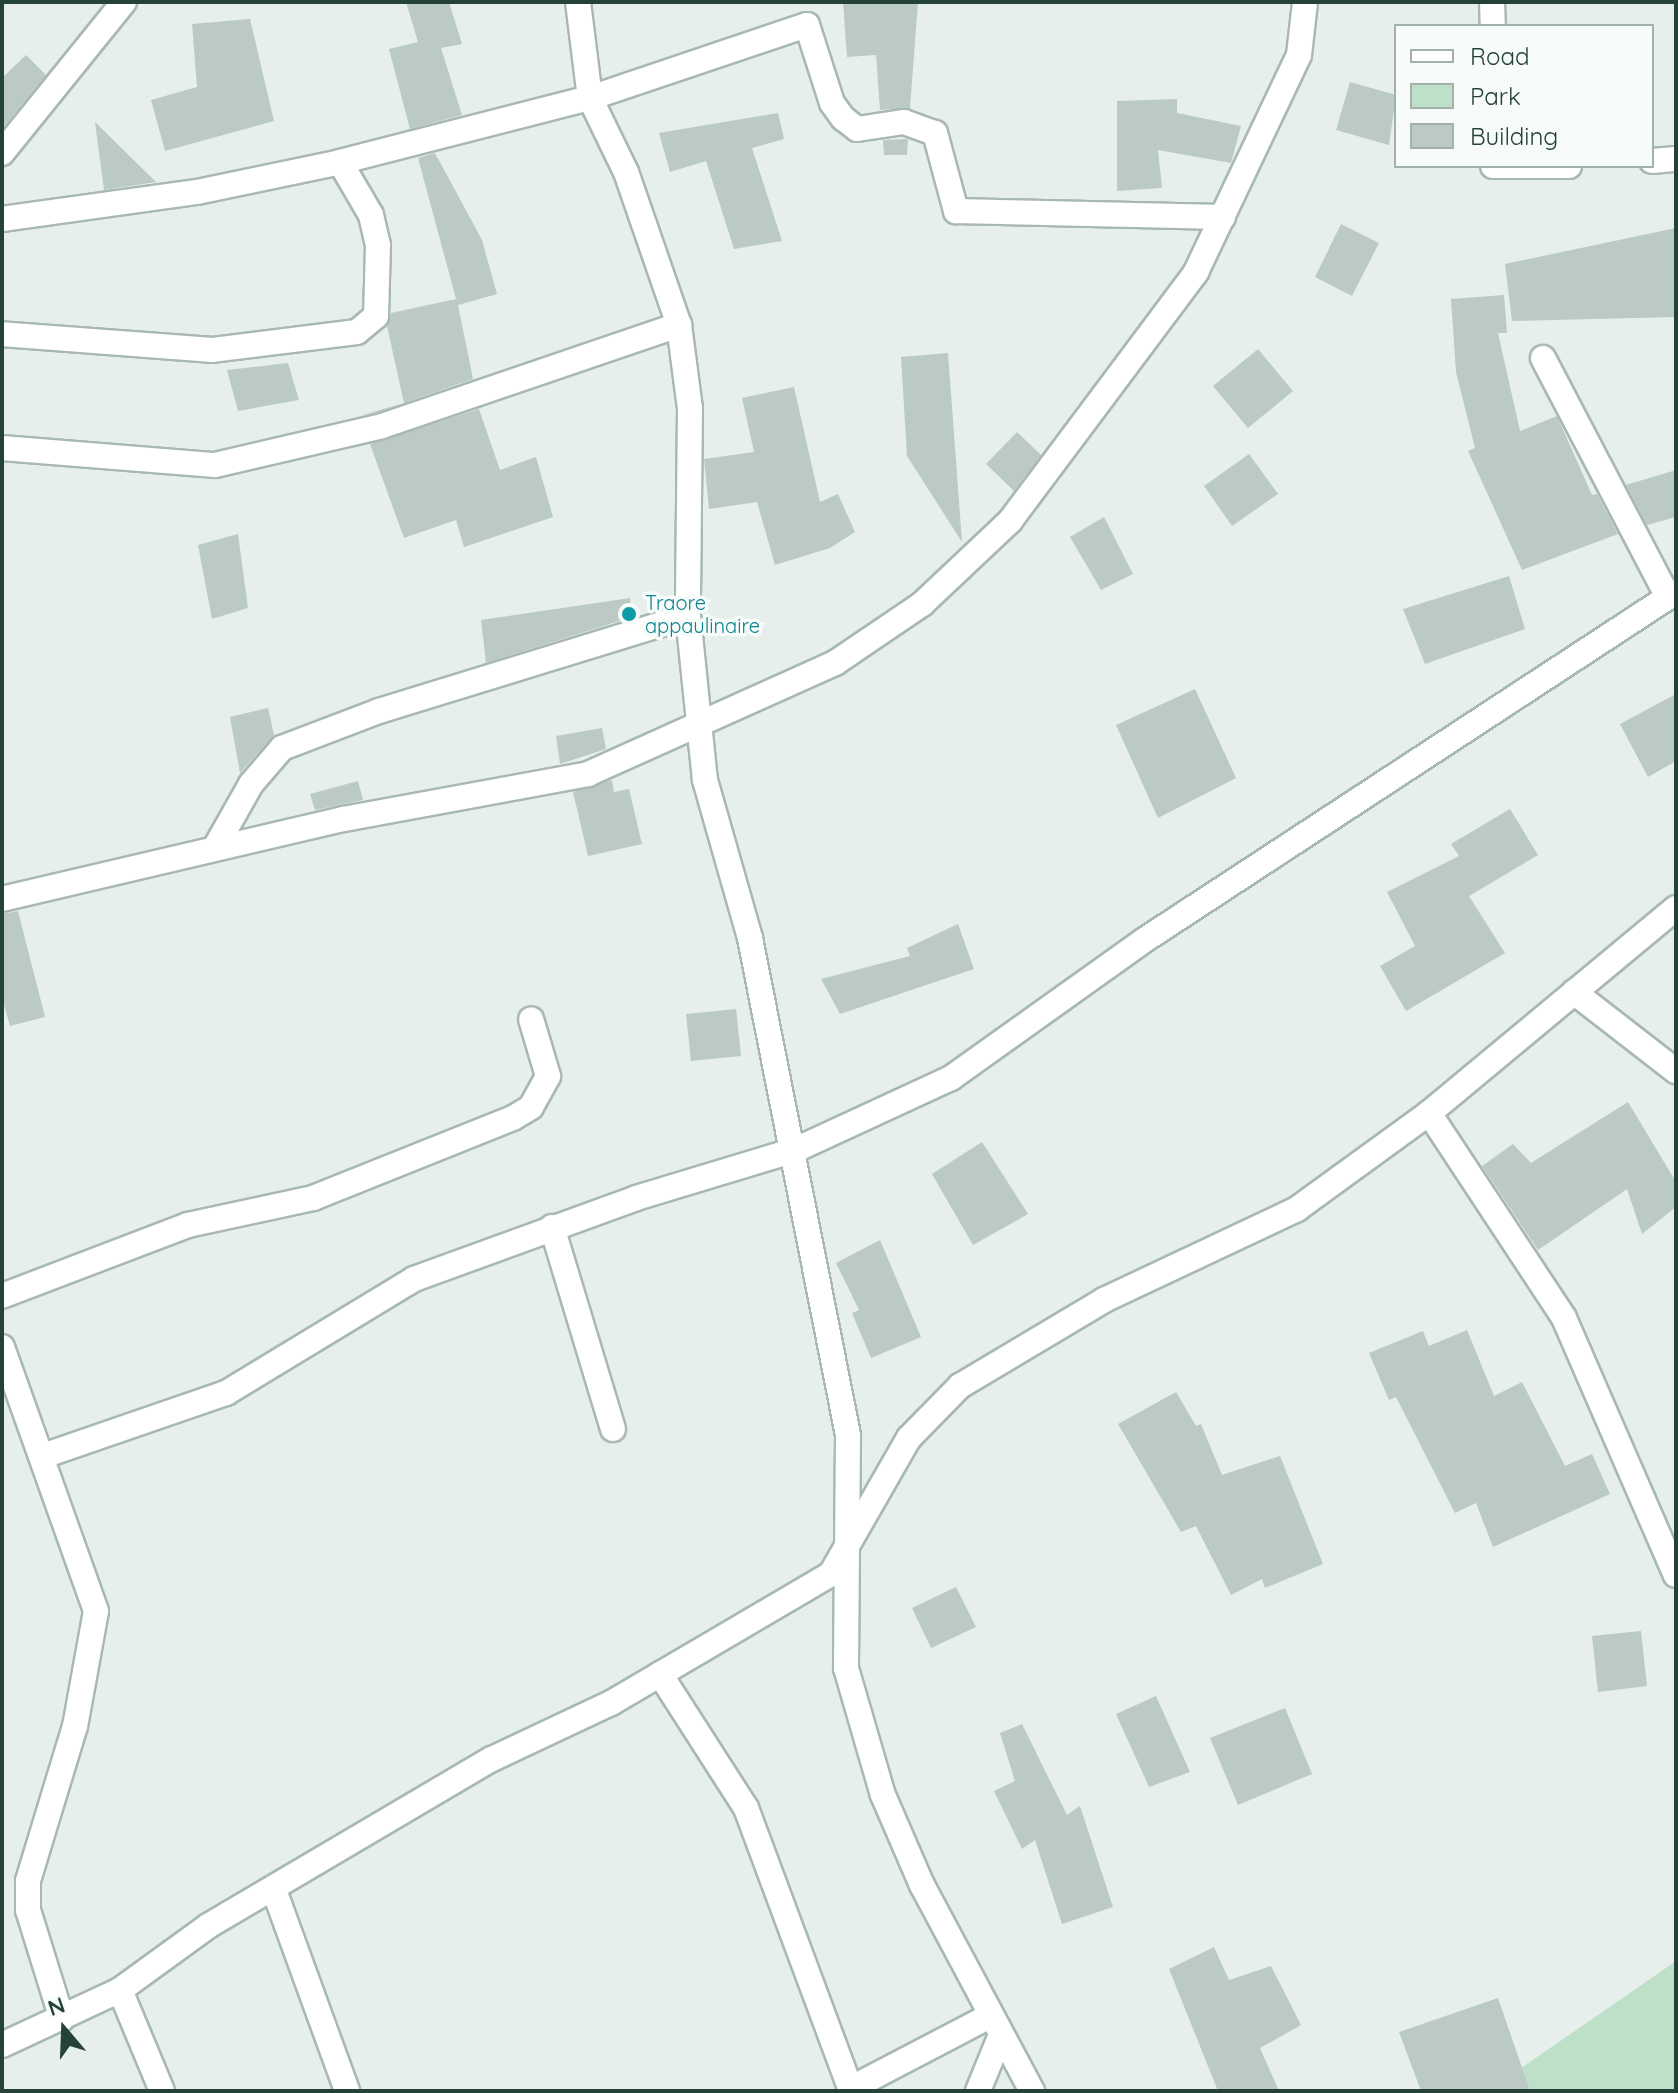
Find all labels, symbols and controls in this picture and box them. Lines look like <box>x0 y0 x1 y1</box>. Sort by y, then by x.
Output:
legend <box>1394 24 1654 168</box>
text: Road <box>1470 41 1530 71</box>
text: Park <box>1470 81 1521 111</box>
text: Building <box>1470 121 1558 151</box>
place label: Traore appaulinaire <box>645 590 760 637</box>
marker: Traore appaulinaire <box>620 605 638 623</box>
north arrow <box>24 1989 104 2069</box>
text: N <box>44 1990 68 2022</box>

